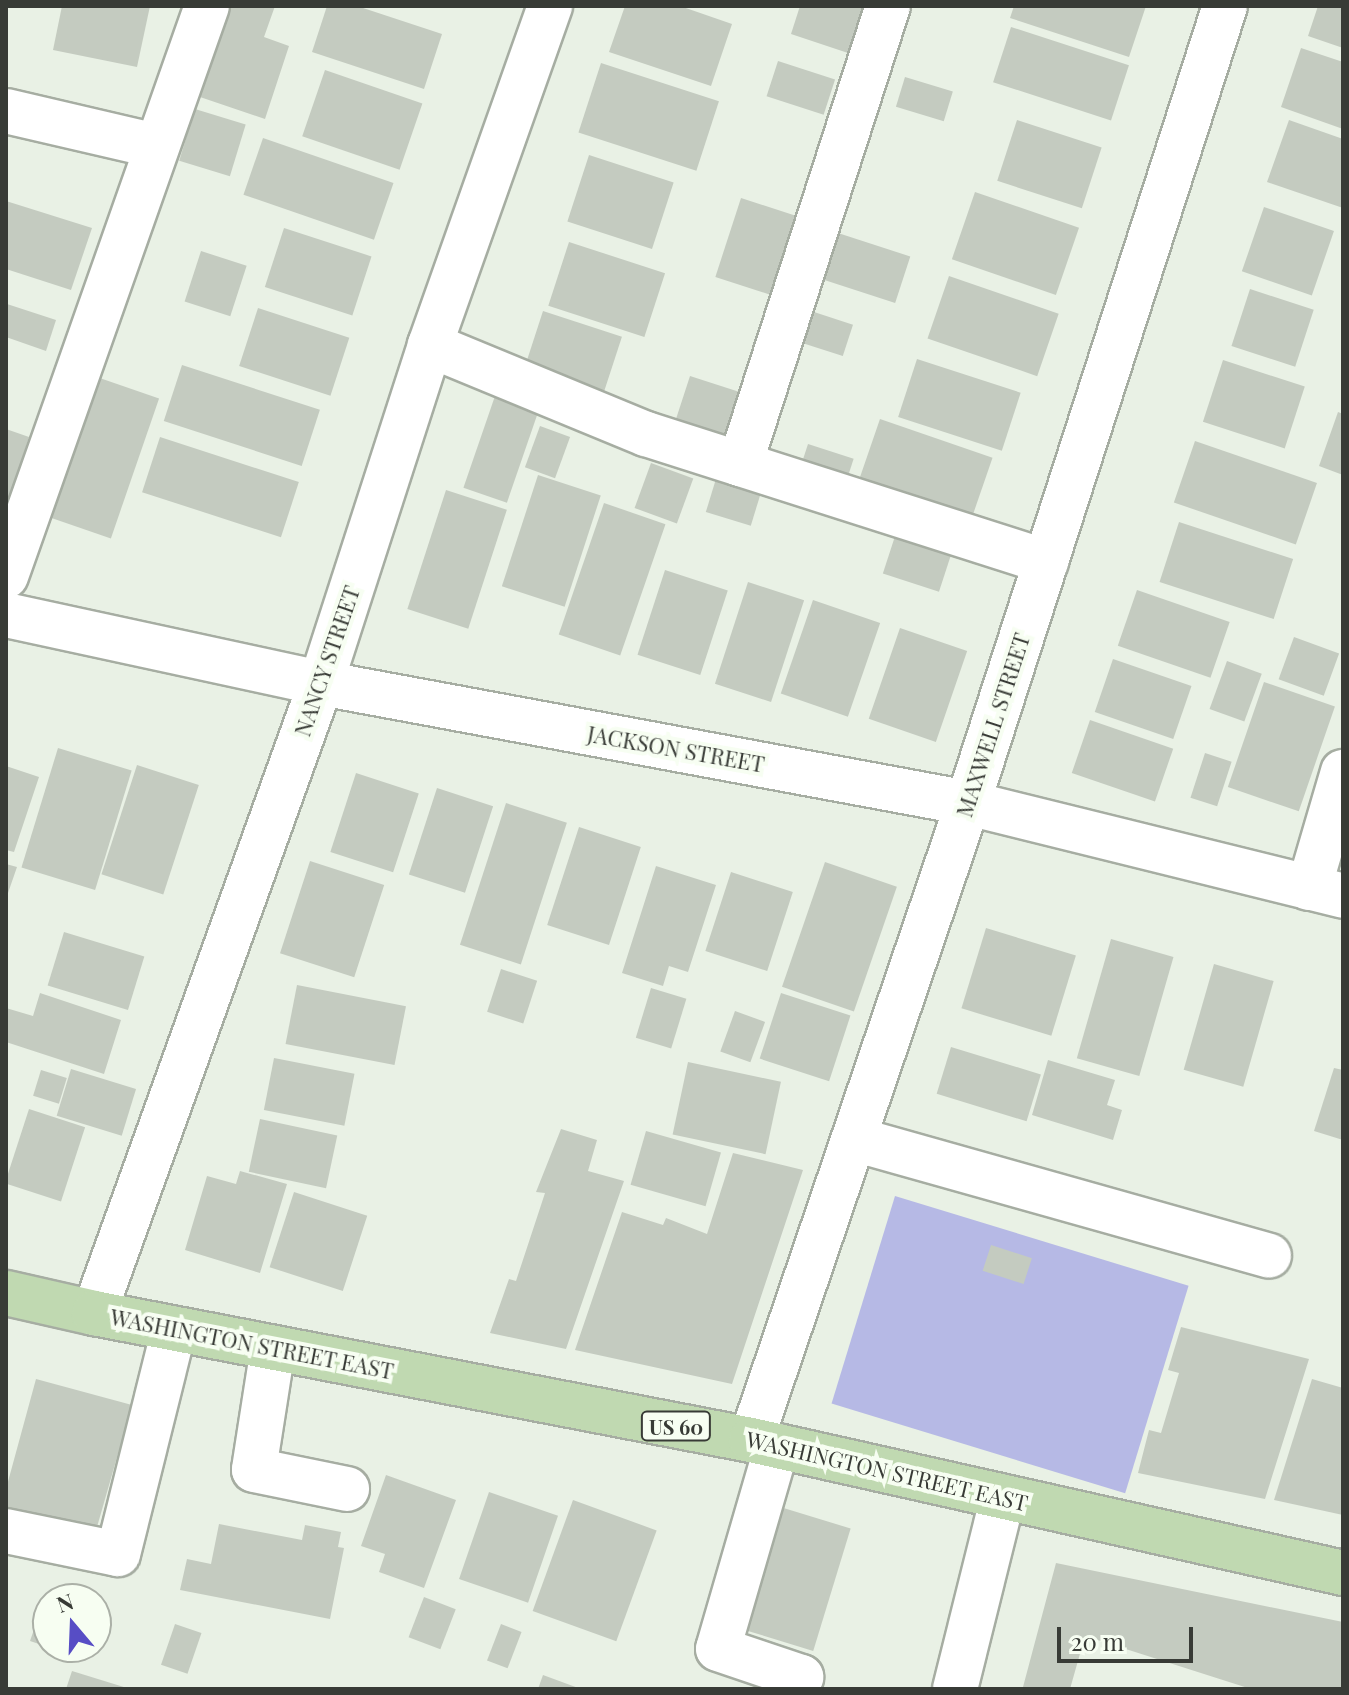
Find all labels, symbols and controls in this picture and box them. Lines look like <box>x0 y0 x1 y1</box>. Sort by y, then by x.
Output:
street label: NANCY STREET <box>289 582 365 740</box>
street label: MAXWELL STREET <box>951 630 1035 820</box>
street label: JACKSON STREET <box>585 720 767 778</box>
street label: WASHINGTON STREET EAST <box>108 1304 396 1384</box>
road number: US 60 <box>640 1410 712 1442</box>
street label: WASHINGTON STREET EAST <box>743 1426 1031 1516</box>
north arrow <box>32 1583 112 1663</box>
text: N <box>52 1585 77 1619</box>
scale bar <box>1061 1611 1197 1661</box>
text: 20 m <box>1071 1625 1124 1657</box>

